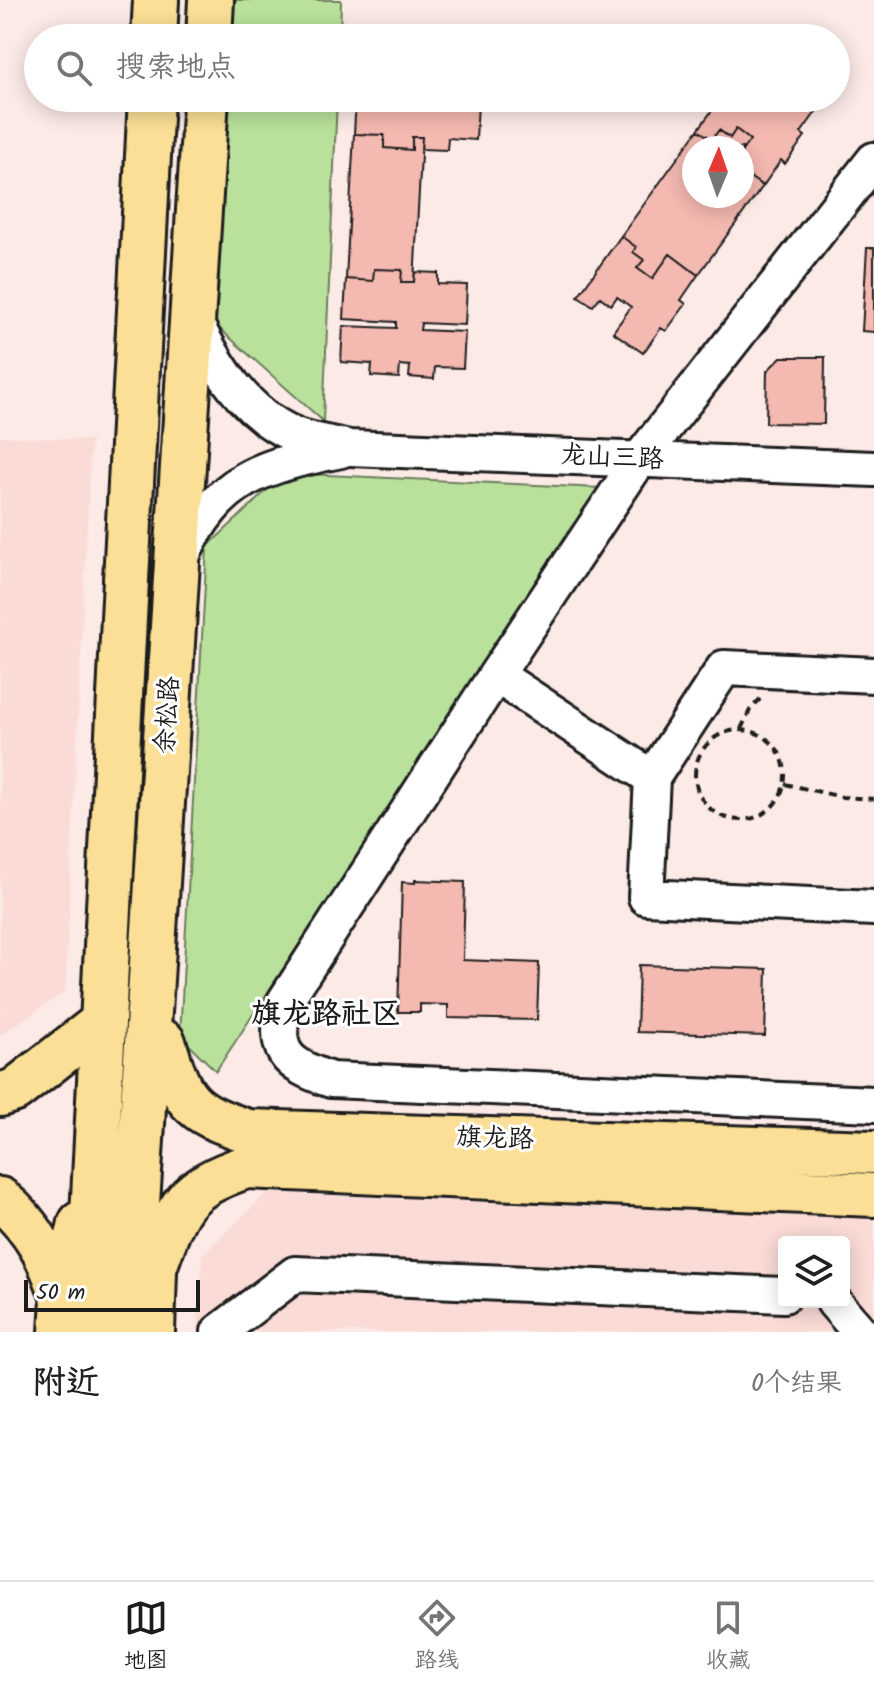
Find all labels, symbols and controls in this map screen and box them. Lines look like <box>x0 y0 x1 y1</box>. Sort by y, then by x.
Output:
search box <box>24 24 850 112</box>
text: 搜索地点 <box>116 44 236 92</box>
icon: search <box>52 46 96 90</box>
north arrow <box>682 136 754 208</box>
street label: 龙山三路 <box>559 434 665 482</box>
street label: 余松路 <box>144 675 192 755</box>
district label: 旗龙路社区 <box>251 991 401 1039</box>
street label: 旗龙路 <box>455 1117 535 1161</box>
map controls <box>778 1236 850 1308</box>
button: layers <box>778 1236 850 1308</box>
scale bar <box>24 1276 200 1312</box>
text: 50 m <box>36 1276 85 1311</box>
text: 附近 <box>32 1357 100 1411</box>
text: 0个结果 <box>751 1363 842 1405</box>
tab: 地图 <box>124 1596 168 1679</box>
tab: 路线 <box>415 1596 459 1679</box>
tab: 收藏 <box>706 1596 750 1679</box>

